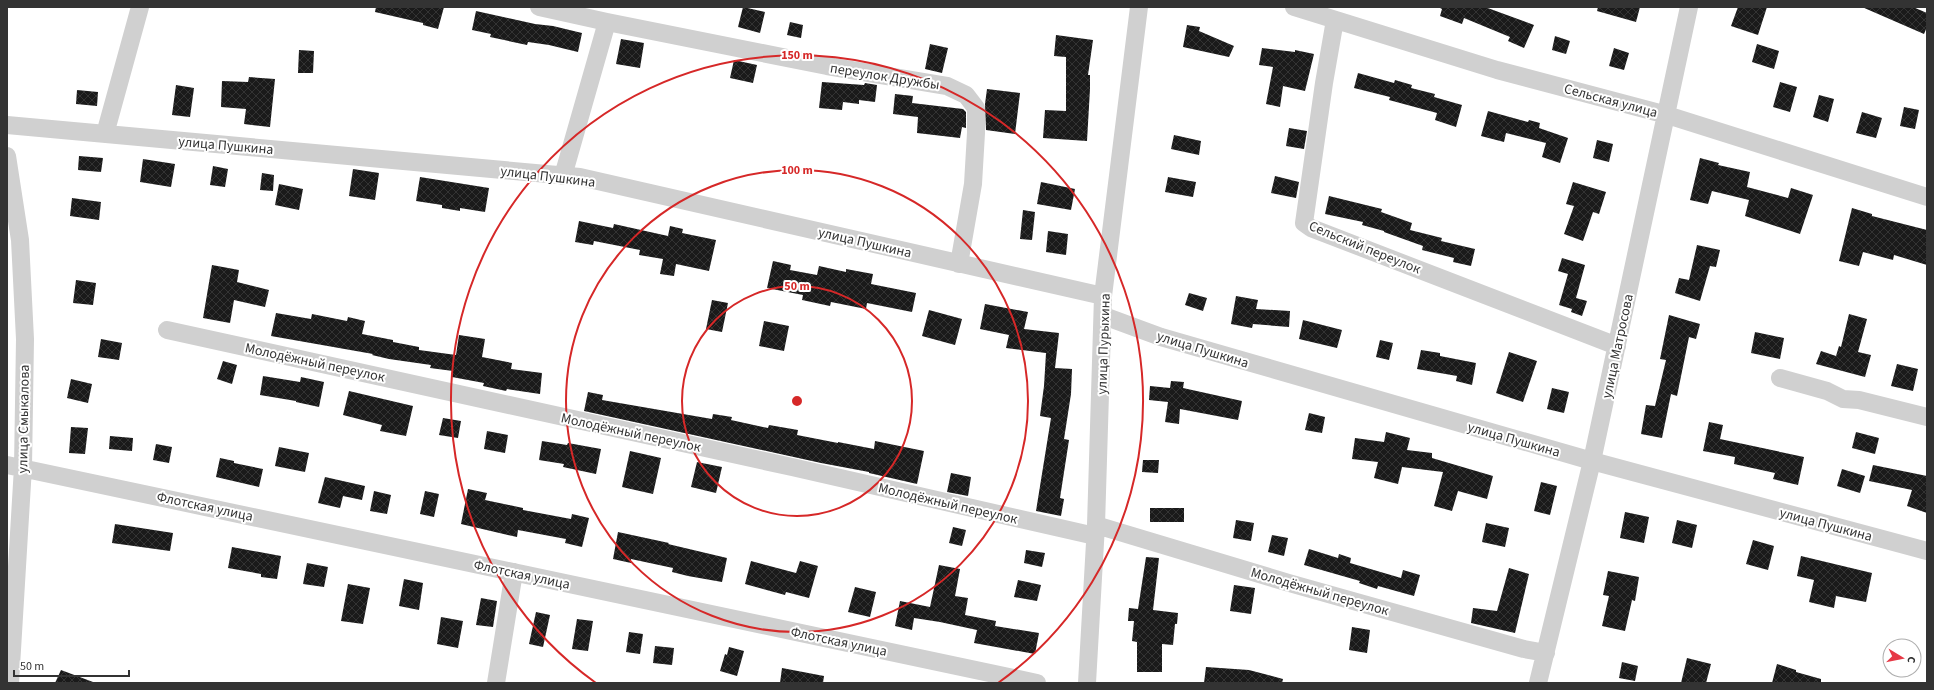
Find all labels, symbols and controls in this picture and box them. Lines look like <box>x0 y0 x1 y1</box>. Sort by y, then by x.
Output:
text: 150 m <box>781 47 813 64</box>
street label: переулок Дружбы <box>829 58 941 96</box>
street label: Сельская улица <box>1562 79 1660 123</box>
street label: улица Пушкина <box>178 132 274 160</box>
street label: улица Пушкина <box>499 161 596 193</box>
text: 100 m <box>781 162 813 179</box>
street label: Сельский переулок <box>1306 216 1424 280</box>
street label: улица Пушкина <box>816 223 913 263</box>
text: 50 m <box>784 278 810 295</box>
street label: улица Матросова <box>1597 292 1639 400</box>
street label: улица Пурыхина <box>1092 293 1116 395</box>
street label: улица Пушкина <box>1154 326 1251 373</box>
street label: Молодёжный переулок <box>243 338 387 388</box>
street label: улица Смыкалова <box>13 364 35 474</box>
centre of rings <box>790 394 804 408</box>
street label: Молодёжный переулок <box>559 408 703 458</box>
street label: улица Пушкина <box>1465 417 1562 463</box>
street label: Молодёжный переулок <box>876 478 1020 530</box>
street label: Флотская улица <box>155 487 255 527</box>
street label: улица Пушкина <box>1777 503 1874 547</box>
street label: Флотская улица <box>472 555 572 595</box>
street label: Молодёжный переулок <box>1248 563 1391 621</box>
street label: Флотская улица <box>789 622 889 662</box>
north arrow <box>1882 638 1922 678</box>
scale bar <box>14 652 129 678</box>
text: С <box>1903 655 1919 665</box>
text: 50 m <box>20 658 44 675</box>

